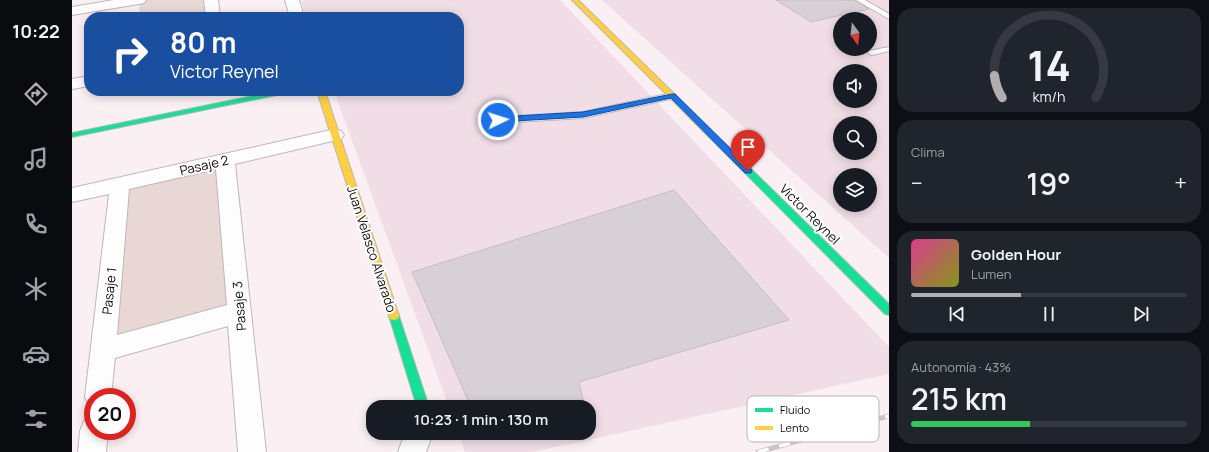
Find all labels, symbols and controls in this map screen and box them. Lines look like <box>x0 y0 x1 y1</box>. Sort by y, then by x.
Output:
north arrow <box>833 12 877 56</box>
map controls <box>833 12 877 212</box>
text: 10:22 <box>12 19 60 43</box>
text: 80 m <box>170 23 236 61</box>
icon: right <box>104 28 156 80</box>
text: 14 <box>1027 37 1071 93</box>
text: Victor Reynel <box>170 59 279 83</box>
button: sound <box>833 64 877 108</box>
icon: directions <box>22 80 50 108</box>
text: km/h <box>1032 87 1066 106</box>
position arrow <box>477 99 519 141</box>
button: search <box>833 116 877 160</box>
pin <box>731 130 765 171</box>
icon: arrive <box>737 136 759 158</box>
text: Clima <box>911 143 945 161</box>
icon: music <box>22 145 50 173</box>
street label: Pasaje 2 <box>178 151 230 179</box>
text: 19° <box>1026 163 1071 204</box>
button: layers <box>833 168 877 212</box>
text: − <box>911 168 923 198</box>
text: + <box>1174 168 1187 198</box>
street label: Victor Reynel <box>776 180 844 248</box>
street label: Juan Velasco Alvarado <box>343 183 401 315</box>
icon: phone <box>22 210 50 238</box>
text: Golden Hour <box>971 244 1061 265</box>
text: Lumen <box>971 265 1011 283</box>
street label: Pasaje 1 <box>98 267 120 315</box>
icon: climate <box>22 275 50 303</box>
street label: Pasaje 3 <box>228 281 250 331</box>
icon: previous <box>946 303 968 325</box>
icon: pause <box>1038 303 1060 325</box>
icon: next <box>1130 303 1152 325</box>
icon: car <box>22 340 50 368</box>
text: Autonomía · 43% <box>911 358 1011 376</box>
text: 215 km <box>911 378 1007 419</box>
speed limit sign: 20 <box>84 388 136 440</box>
legend <box>747 396 879 442</box>
text: Fluido <box>780 402 811 417</box>
icon: filters <box>22 405 50 433</box>
text: 10:23 · 1 min · 130 m <box>414 409 548 430</box>
text: Lento <box>780 420 810 435</box>

